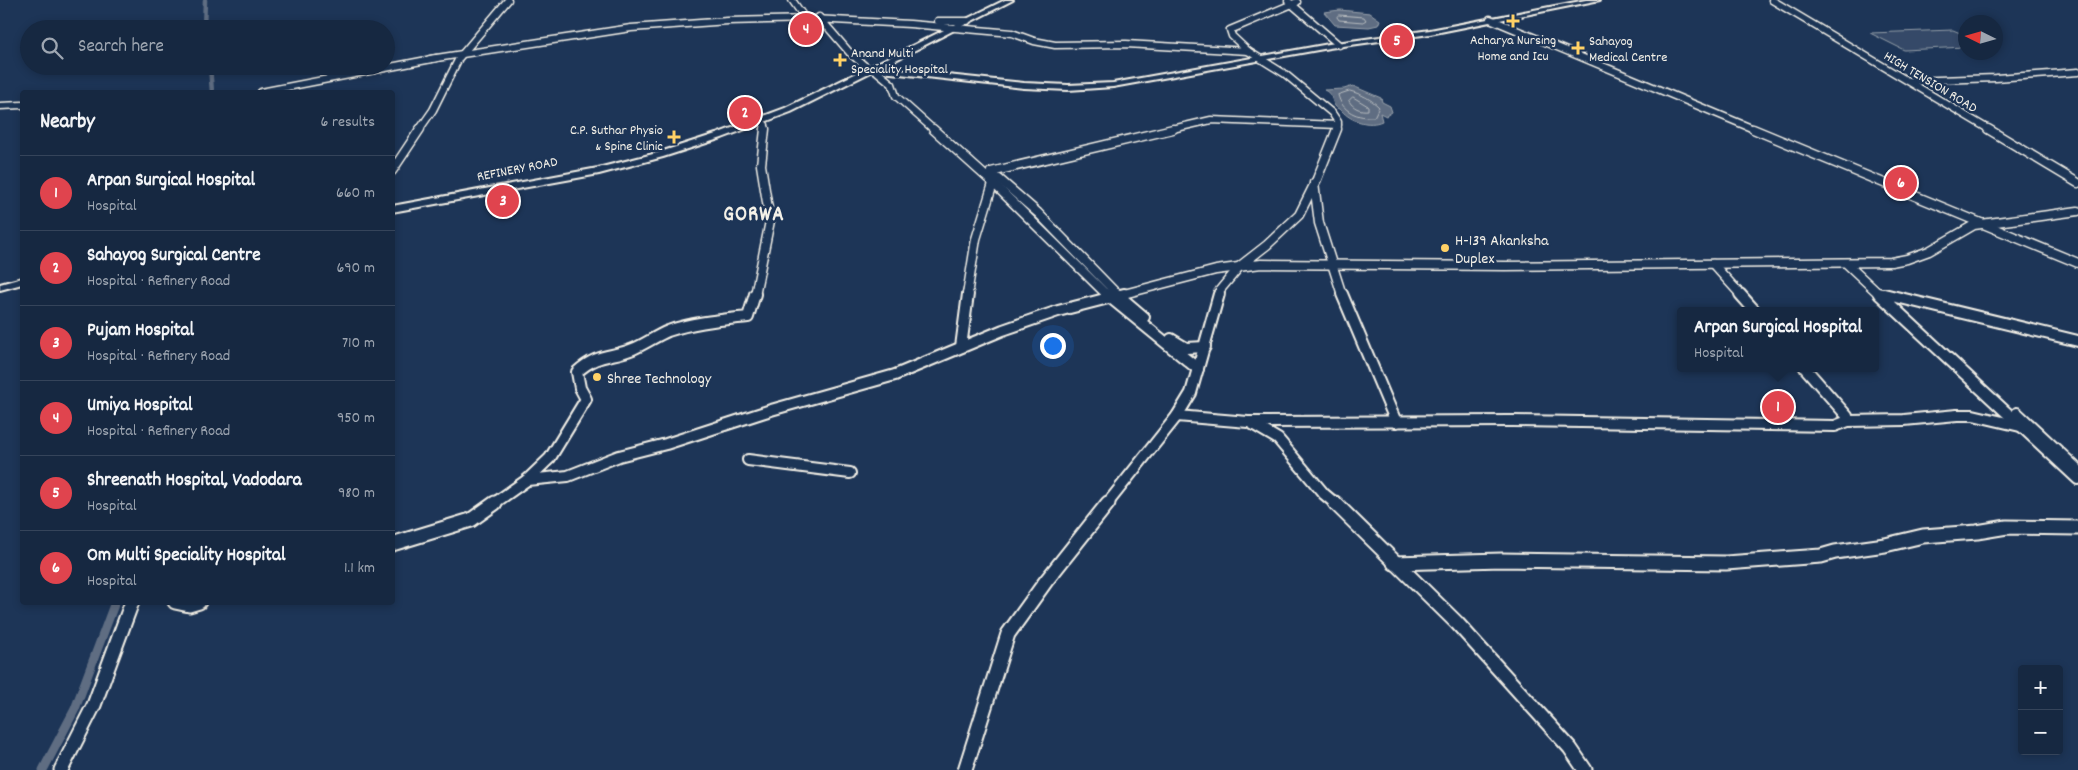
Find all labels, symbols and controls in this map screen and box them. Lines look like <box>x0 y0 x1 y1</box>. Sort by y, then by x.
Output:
pin: 4 <box>790 10 822 48</box>
marker: Acharya Nursing Home and Icu <box>1506 14 1520 28</box>
north arrow <box>1958 15 2003 60</box>
search box <box>20 20 395 75</box>
pin: 5 <box>1381 22 1413 60</box>
place label: Acharya Nursing Home and Icu <box>1470 31 1556 67</box>
place label: Sahayog Medical Centre <box>1589 32 1667 68</box>
icon: search <box>38 34 66 62</box>
text: Search here <box>78 34 164 61</box>
marker: Sahayog Medical Centre <box>1571 41 1585 55</box>
place label: Anand Multi Speciality Hospital <box>851 44 949 80</box>
street label: HIGH TENSION ROAD <box>1879 47 1981 119</box>
marker: Anand Multi Speciality Hospital <box>833 53 847 67</box>
pin: 2 <box>729 94 761 132</box>
text: Nearby <box>40 108 95 138</box>
text: 6 results <box>320 111 375 134</box>
place label: C.P. Suthar Physio & Spine Clinic <box>570 121 663 157</box>
marker: C.P. Suthar Physio & Spine Clinic <box>667 130 681 144</box>
street label: REFINERY ROAD <box>475 152 559 188</box>
pin: 6 <box>1885 164 1917 202</box>
text: Arpan Surgical Hospital <box>87 168 255 195</box>
text: 1 <box>54 182 58 205</box>
text: 660 m <box>336 182 375 205</box>
pin: 3 <box>487 182 519 220</box>
text: Hospital <box>87 195 137 218</box>
district label: GORWA <box>723 201 785 231</box>
place label: H-139 Akanksha Duplex <box>1455 230 1549 271</box>
marker: H-139 Akanksha Duplex <box>1439 242 1451 254</box>
text: Sahayog Surgical Centre <box>87 243 261 270</box>
text: 2 <box>53 257 60 280</box>
text: 690 m <box>336 257 375 280</box>
text: Hospital · Refinery Road <box>87 270 230 293</box>
popup <box>1677 307 1879 372</box>
text: Arpan Surgical Hospital <box>1694 315 1862 342</box>
text: Pujam Hospital <box>87 318 194 345</box>
text: 3 <box>52 332 60 355</box>
text: 710 m <box>342 332 375 355</box>
your location <box>1040 333 1066 359</box>
text: Hospital <box>1694 342 1744 365</box>
text: Hospital · Refinery Road <box>87 345 230 368</box>
place label: Shree Technology <box>607 368 712 391</box>
marker: Shree Technology <box>591 371 603 383</box>
pin: 1 <box>1762 388 1794 426</box>
text: Umiya Hospital <box>87 393 193 420</box>
text: 4 <box>53 407 59 430</box>
text: 950 m <box>337 407 375 430</box>
text: Hospital · Refinery Road <box>87 420 230 443</box>
text: Shreenath Hospital, Vadodara <box>87 468 302 495</box>
text: 5 <box>52 482 60 505</box>
text: 980 m <box>338 482 375 505</box>
text: Hospital <box>87 495 137 518</box>
text: Om Multi Speciality Hospital <box>87 543 285 570</box>
text: 6 <box>52 557 60 580</box>
text: 1.1 km <box>344 557 375 580</box>
text: Hospital <box>87 570 137 593</box>
map controls <box>2018 665 2063 755</box>
button: + <box>2018 665 2063 710</box>
button: − <box>2018 710 2063 755</box>

